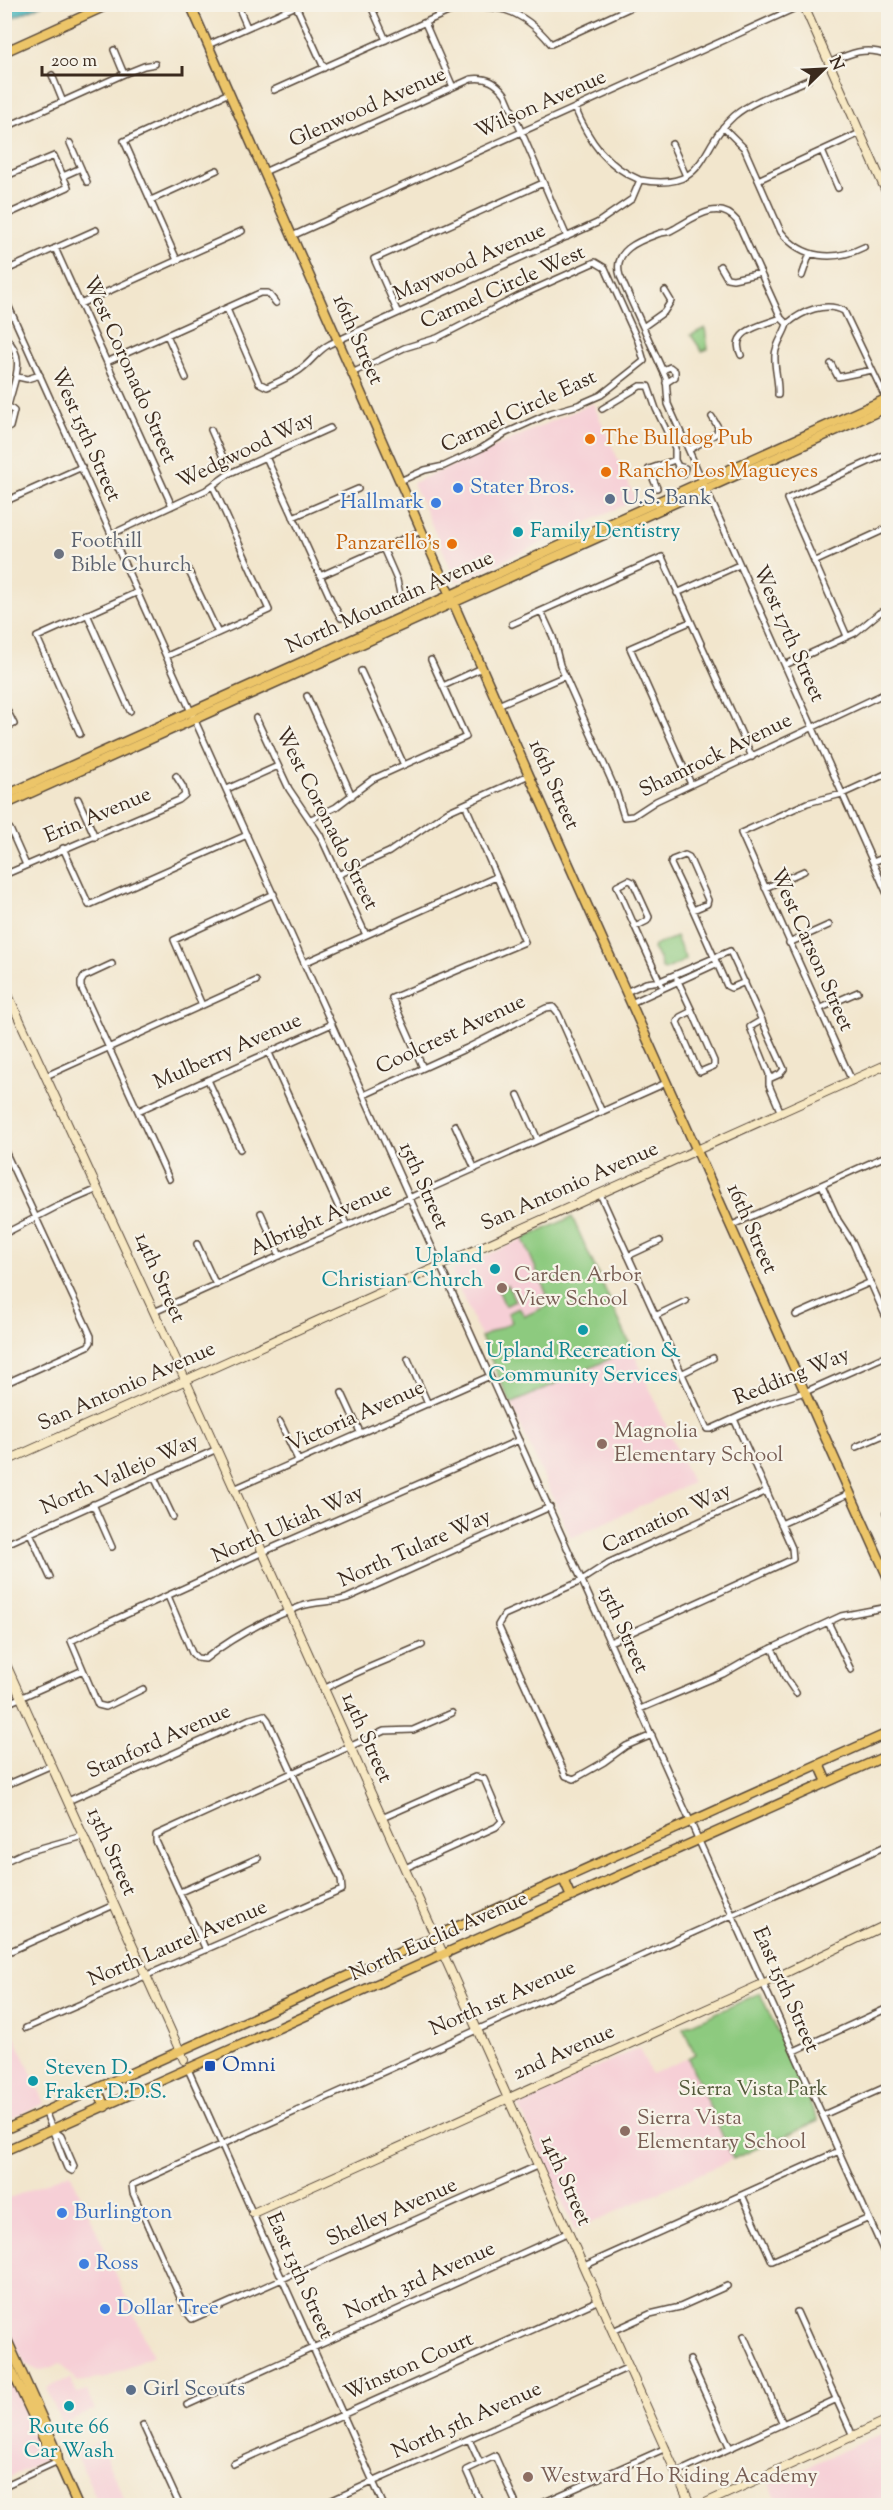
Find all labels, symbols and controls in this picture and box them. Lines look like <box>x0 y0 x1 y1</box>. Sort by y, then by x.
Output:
scale bar <box>42 39 182 77</box>
north arrow <box>794 39 854 99</box>
text: 200 m <box>51 49 97 75</box>
text: N <box>822 53 849 75</box>
street label: Glenwood Avenue <box>285 60 451 156</box>
street label: Wilson Avenue <box>471 63 611 147</box>
street label: Maywood Avenue <box>389 216 551 310</box>
street label: Carmel Circle West <box>416 238 590 338</box>
street label: West Coronado Street <box>74 272 184 468</box>
street label: 16th Street <box>324 290 390 390</box>
street label: West 15th Street <box>42 363 128 507</box>
street label: Carmel Circle East <box>436 363 602 461</box>
street label: Wedgwood Way <box>172 405 320 497</box>
place label: The Bulldog Pub <box>602 424 753 454</box>
marker: The Bulldog Pub <box>583 432 597 446</box>
place label: Rancho Los Magueyes <box>618 457 818 487</box>
marker: Rancho Los Magueyes <box>599 465 613 479</box>
place label: Stater Bros. <box>470 473 575 503</box>
marker: Stater Bros. <box>451 481 465 495</box>
place label: U.S. Bank <box>622 484 712 514</box>
place label: Hallmark <box>340 488 425 518</box>
marker: U.S. Bank <box>603 492 617 506</box>
marker: Hallmark <box>429 496 443 510</box>
place label: Family Dentistry <box>530 517 681 547</box>
marker: Family Dentistry <box>511 525 525 539</box>
place label: Foothill Bible Church <box>71 527 192 581</box>
place label: Panzarello's <box>336 529 440 559</box>
marker: Panzarello's <box>445 537 459 551</box>
street label: North Mountain Avenue <box>281 544 499 662</box>
marker: Foothill Bible Church <box>52 547 66 561</box>
street label: West 17th Street <box>744 561 832 707</box>
street label: Shamrock Avenue <box>635 706 797 806</box>
street label: West Coronado Street <box>267 722 385 916</box>
street label: 16th Street <box>520 735 586 835</box>
street label: Erin Avenue <box>40 780 156 852</box>
street label: West Carson Street <box>762 864 860 1036</box>
street label: Coolcrest Avenue <box>371 987 531 1083</box>
street label: Mulberry Avenue <box>149 1006 307 1098</box>
street label: San Antonio Avenue <box>476 1134 664 1240</box>
street label: 15th Street <box>390 1138 456 1234</box>
street label: Albright Avenue <box>245 1175 397 1265</box>
street label: 16th Street <box>718 1179 784 1279</box>
street label: 14th Street <box>126 1228 192 1328</box>
place label: Upland Christian Church <box>321 1242 483 1296</box>
place label: Carden Arbor View School <box>514 1261 641 1315</box>
marker: Upland Christian Church <box>488 1262 502 1276</box>
marker: Carden Arbor View School <box>495 1281 509 1295</box>
marker: Upland Recreation & Community Services <box>576 1323 590 1337</box>
street label: San Antonio Avenue <box>33 1334 221 1440</box>
place label: Upland Recreation & Community Services <box>486 1337 681 1391</box>
street label: Redding Way <box>730 1340 855 1414</box>
street label: Victoria Avenue <box>282 1373 430 1461</box>
place label: Magnolia Elementary School <box>614 1417 784 1471</box>
street label: North Vallejo Way <box>36 1426 204 1523</box>
marker: Magnolia Elementary School <box>595 1437 609 1451</box>
street label: Carnation Way <box>598 1476 737 1562</box>
street label: North Ukiah Way <box>207 1478 369 1572</box>
street label: North Tulare Way <box>334 1502 497 1596</box>
street label: 15th Street <box>590 1582 656 1678</box>
street label: 14th Street <box>333 1688 399 1788</box>
street label: Stanford Avenue <box>82 1697 236 1787</box>
street label: 13th Street <box>78 1803 144 1901</box>
street label: North Euclid Avenue <box>345 1884 533 1990</box>
street label: North Laurel Avenue <box>84 1893 272 1995</box>
street label: East 15th Street <box>744 1922 826 2058</box>
street label: North 1st Avenue <box>425 1953 581 2045</box>
street label: 2nd Avenue <box>508 2017 620 2089</box>
place label: Omni <box>222 2051 276 2081</box>
place label: Steven D. Fraker D.D.S. <box>45 2054 167 2108</box>
marker: Omni <box>203 2059 217 2073</box>
marker: Steven D. Fraker D.D.S. <box>26 2074 40 2088</box>
park label: Sierra Vista Park <box>678 2075 828 2105</box>
place label: Sierra Vista Elementary School <box>637 2104 807 2158</box>
marker: Sierra Vista Elementary School <box>618 2124 632 2138</box>
street label: 14th Street <box>532 2131 598 2231</box>
street label: Shelley Avenue <box>322 2171 462 2255</box>
place label: Burlington <box>74 2198 172 2228</box>
marker: Burlington <box>55 2206 69 2220</box>
street label: East 13th Street <box>258 2208 340 2344</box>
street label: North 3rd Avenue <box>340 2234 500 2328</box>
place label: Ross <box>96 2249 138 2279</box>
marker: Ross <box>77 2257 91 2271</box>
place label: Dollar Tree <box>117 2294 219 2324</box>
marker: Dollar Tree <box>98 2302 112 2316</box>
street label: Winston Court <box>339 2325 479 2409</box>
place label: Girl Scouts <box>143 2375 245 2405</box>
street label: North 5th Avenue <box>387 2375 547 2467</box>
marker: Girl Scouts <box>124 2383 138 2397</box>
marker: Route 66 Car Wash <box>62 2399 76 2413</box>
place label: Route 66 Car Wash <box>24 2413 114 2467</box>
place label: Westward Ho Riding Academy <box>540 2462 818 2492</box>
marker: Westward Ho Riding Academy <box>521 2470 535 2484</box>

